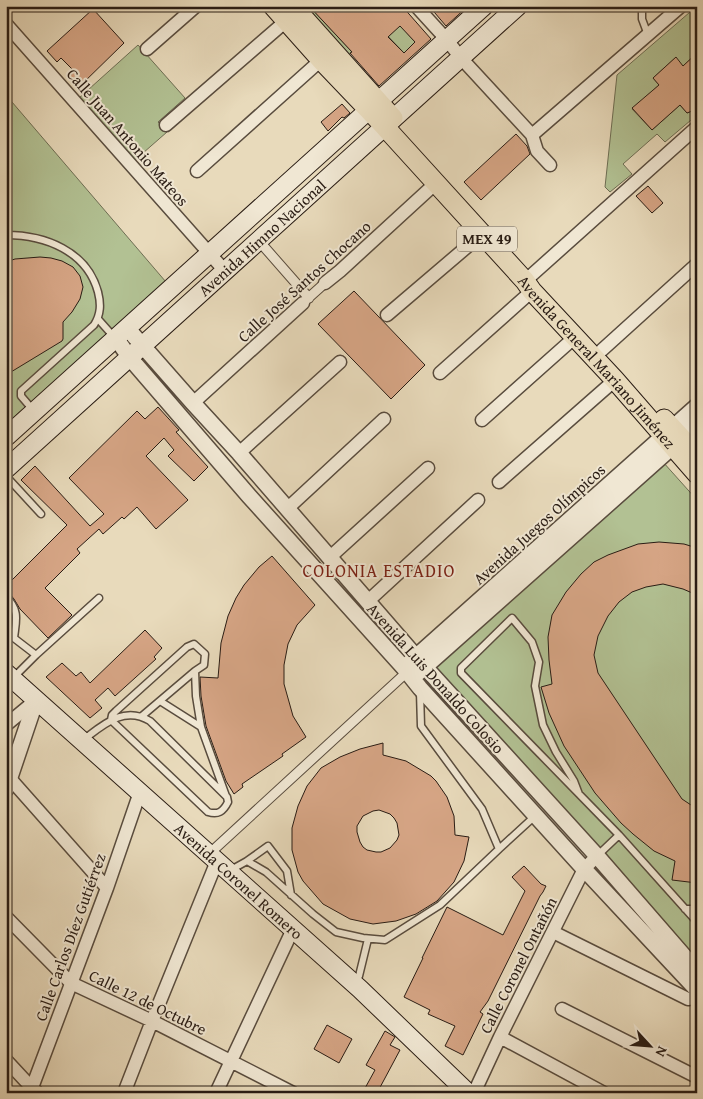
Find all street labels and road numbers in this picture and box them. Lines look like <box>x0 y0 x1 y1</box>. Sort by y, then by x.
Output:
street label: Calle Juan Antonio Mateos <box>61 63 195 211</box>
street label: Avenida Himno Nacional <box>193 173 331 302</box>
street label: Calle José Santos Chocano <box>232 214 376 348</box>
road number: MEX 49 <box>457 226 517 252</box>
street label: Avenida General Mariano Jiménez <box>513 269 681 454</box>
street label: Avenida Juegos Olímpicos <box>467 458 611 590</box>
street label: Avenida Luis Donaldo Colosio <box>362 597 510 759</box>
street label: Avenida Coronel Romero <box>169 817 309 945</box>
street label: Calle Carlos Díez Gutiérrez <box>28 850 112 1024</box>
street label: Calle Coronel Ontañón <box>473 893 563 1037</box>
street label: Calle 12 de Octubre <box>85 963 211 1041</box>

